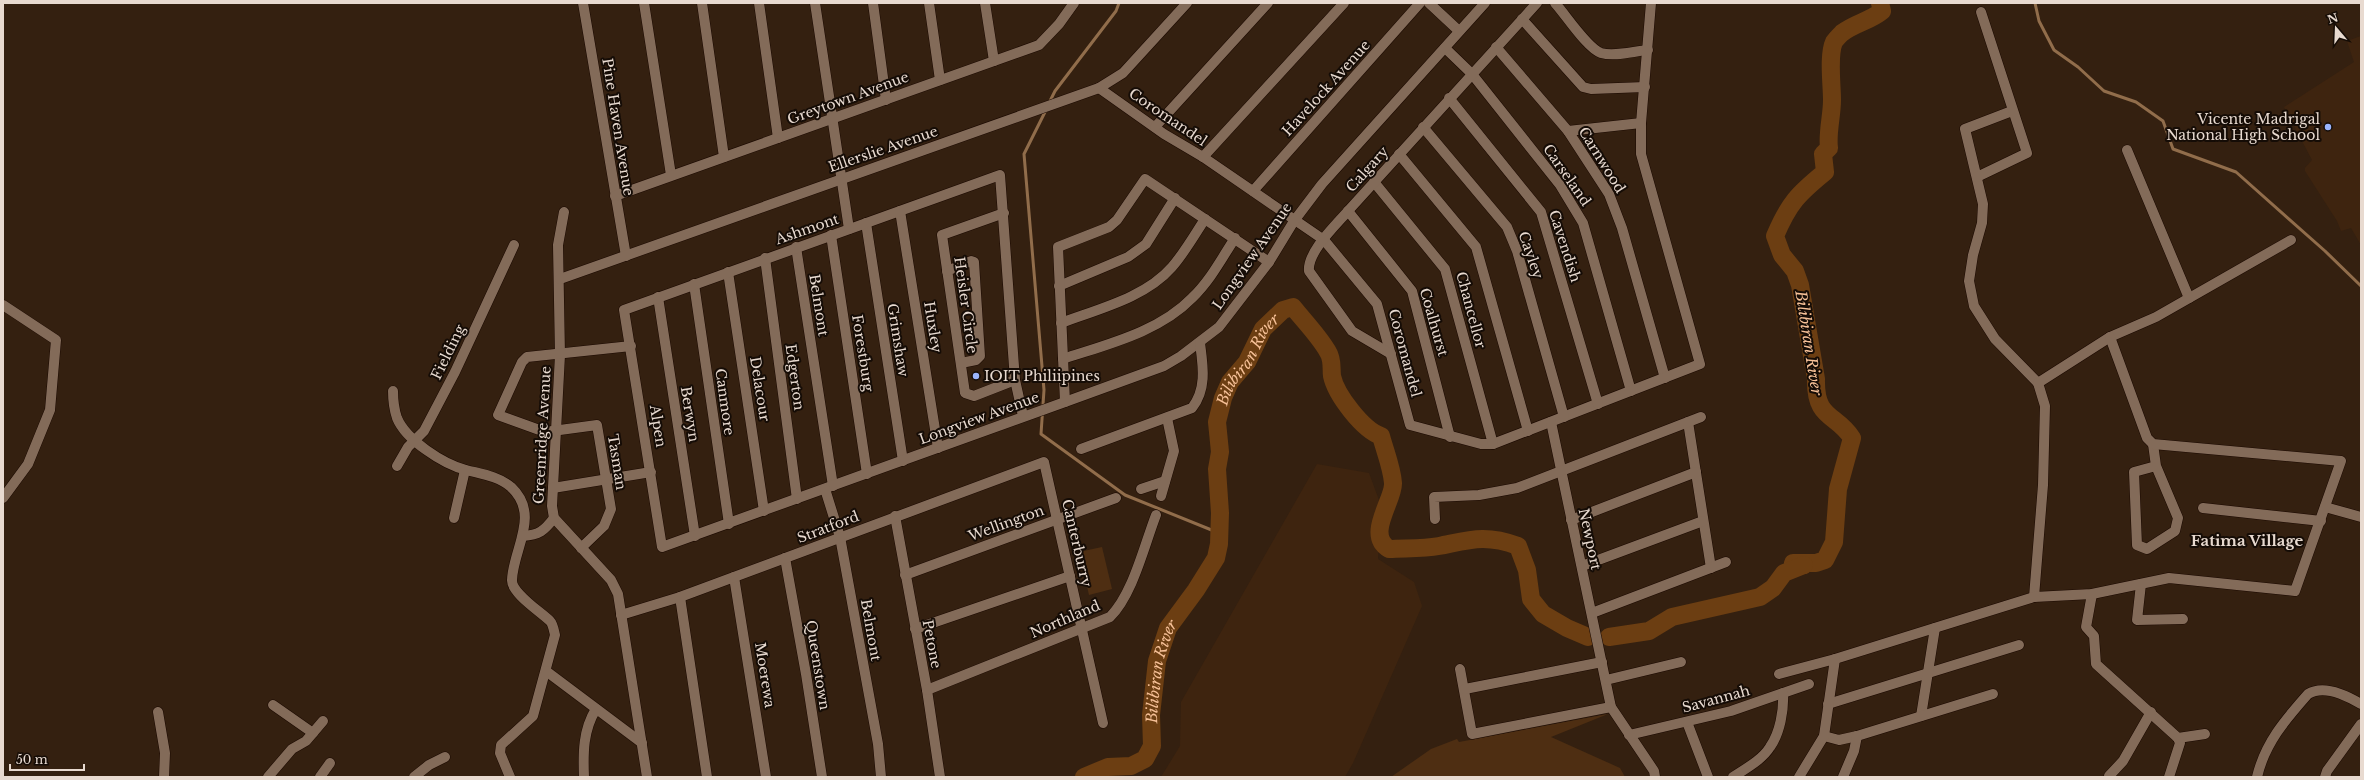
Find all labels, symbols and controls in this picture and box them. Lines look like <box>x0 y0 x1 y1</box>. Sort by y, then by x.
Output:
north arrow <box>2316 8 2356 48</box>
text: N <box>2326 10 2341 27</box>
street label: Havelock Avenue <box>1278 36 1374 140</box>
street label: Pine Haven Avenue <box>598 57 638 197</box>
street label: Greytown Avenue <box>785 68 911 128</box>
street label: Coromandel <box>1125 84 1211 150</box>
place label: Vicente Madrigal National High School <box>2166 110 2320 144</box>
street label: Ellerslie Avenue <box>826 122 940 176</box>
marker: Vicente Madrigal National High School <box>2323 122 2333 132</box>
street label: Carnwood <box>1575 124 1630 197</box>
street label: Carseland <box>1539 141 1595 210</box>
street label: Calgary <box>1342 142 1392 196</box>
street label: Longview Avenue <box>1208 199 1296 313</box>
street label: Cavendish <box>1545 208 1585 285</box>
street label: Ashmont <box>772 210 842 249</box>
street label: Cayley <box>1515 229 1547 281</box>
street label: Heisler Circle <box>950 256 982 354</box>
street label: Chancellor <box>1452 270 1490 351</box>
street label: Belmont <box>805 273 833 338</box>
street label: Coalhurst <box>1416 286 1452 359</box>
water label: Bilibiran River <box>1791 288 1827 398</box>
street label: Huxley <box>920 300 946 354</box>
street label: Grimshaw <box>883 302 913 378</box>
street label: Coromandel <box>1385 307 1426 399</box>
water label: Bilibiran River <box>1212 309 1284 408</box>
street label: Forestburg <box>848 313 878 393</box>
street label: Fielding <box>427 321 469 382</box>
street label: Edgerton <box>781 343 809 412</box>
street label: Delacour <box>746 355 774 423</box>
street label: Greenridge Avenue <box>529 365 555 505</box>
street label: Canmore <box>711 367 739 437</box>
place label: IOIT Philiipines <box>984 367 1100 385</box>
marker: IOIT Philiipines <box>971 371 981 381</box>
street label: Berwyn <box>677 385 703 443</box>
street label: Longview Avenue <box>916 388 1042 448</box>
street label: Alpen <box>646 403 670 449</box>
street label: Tasman <box>604 433 630 492</box>
street label: Canterburry <box>1058 497 1096 589</box>
street label: Wellington <box>965 501 1047 545</box>
street label: Stratford <box>795 507 862 547</box>
street label: Newport <box>1575 507 1605 572</box>
district label: Fatima Village <box>2191 531 2304 550</box>
street label: Northland <box>1027 596 1103 642</box>
street label: Belmont <box>857 598 885 663</box>
water label: Bilibiran River <box>1141 615 1181 725</box>
street label: Petone <box>918 618 946 670</box>
street label: Queenstown <box>802 619 834 711</box>
street label: Moerewa <box>751 641 779 709</box>
street label: Savannah <box>1680 681 1752 717</box>
scale bar <box>10 746 84 772</box>
text: 50 m <box>16 752 48 767</box>

